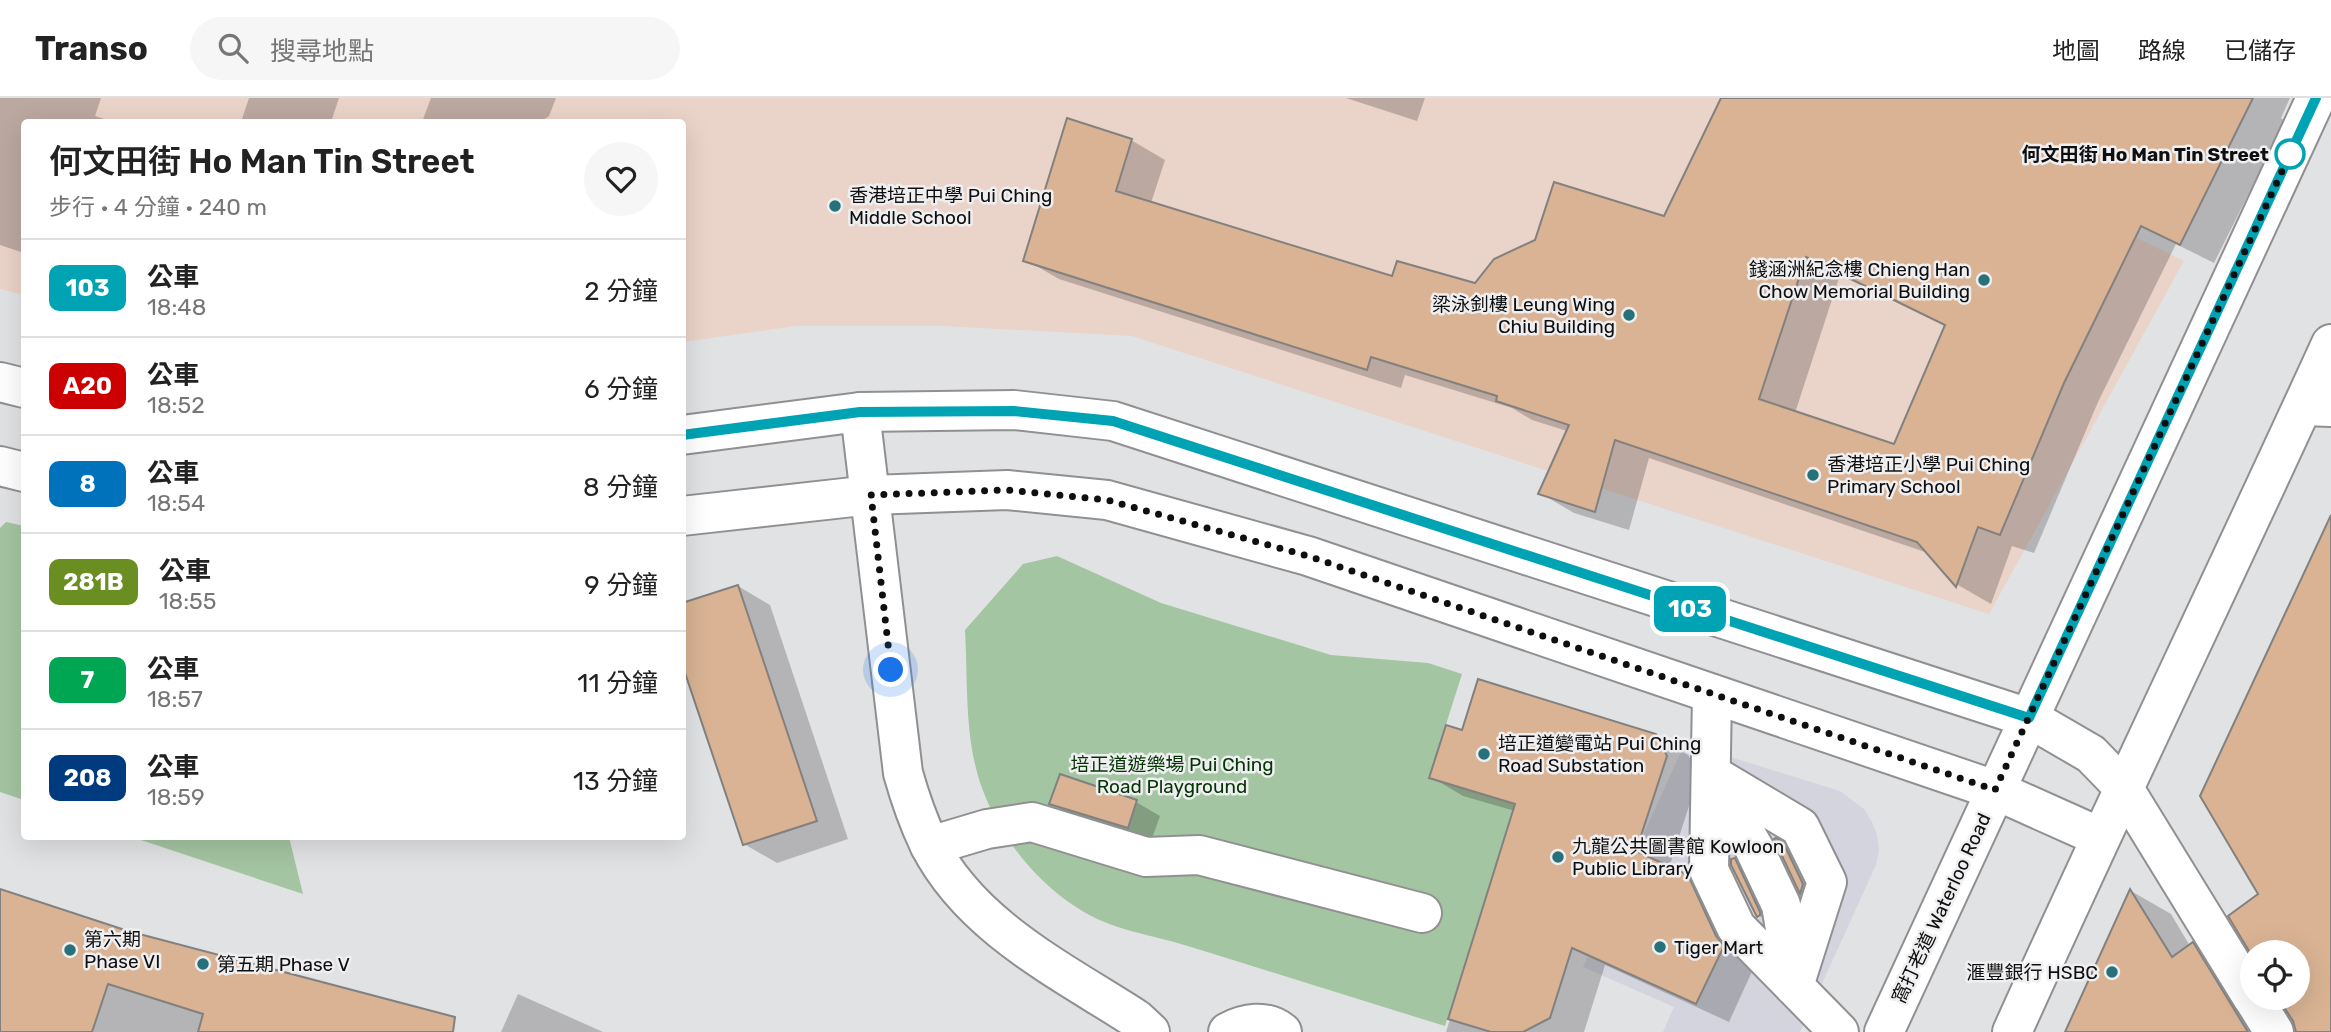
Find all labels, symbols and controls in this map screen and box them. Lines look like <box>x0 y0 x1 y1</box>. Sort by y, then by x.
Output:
search box <box>190 17 680 80</box>
text: Transo <box>35 29 148 68</box>
icon: search <box>214 29 252 67</box>
text: 搜尋地點 <box>270 36 374 67</box>
text: 地圖 <box>2052 37 2100 65</box>
text: 路線 <box>2138 37 2186 65</box>
text: 已儲存 <box>2224 37 2296 65</box>
marker: 何文田街 Ho Man Tin Street <box>2275 139 2305 169</box>
text: 何文田街 Ho Man Tin Street <box>49 142 474 181</box>
button: heart <box>584 142 658 216</box>
place label: 何文田街 Ho Man Tin Street <box>2021 143 2269 166</box>
place label: 香港培正中學 Pui Ching Middle School <box>849 184 1052 229</box>
text: 步行 · 4 分鐘 · 240 m <box>49 193 267 221</box>
marker: 香港培正中學 Pui Ching Middle School <box>827 198 843 214</box>
place label: 錢涵洲紀念樓 Chieng Han Chow Memorial Building <box>1749 258 1970 303</box>
text: 公車 <box>147 262 199 293</box>
marker: 錢涵洲紀念樓 Chieng Han Chow Memorial Building <box>1976 272 1992 288</box>
text: 103 <box>65 274 110 302</box>
text: 2 分鐘 <box>584 276 658 307</box>
text: 18:48 <box>147 293 206 321</box>
place label: 梁泳釗樓 Leung Wing Chiu Building <box>1432 293 1615 338</box>
marker: 梁泳釗樓 Leung Wing Chiu Building <box>1621 307 1637 323</box>
text: 公車 <box>147 360 199 391</box>
text: A20 <box>63 372 112 400</box>
text: 6 分鐘 <box>584 374 658 405</box>
text: 18:52 <box>147 391 205 419</box>
place label: 香港培正小學 Pui Ching Primary School <box>1827 453 2030 498</box>
text: 公車 <box>147 458 199 489</box>
marker: 香港培正小學 Pui Ching Primary School <box>1805 467 1821 483</box>
text: 8 <box>79 470 96 498</box>
text: 8 分鐘 <box>583 472 658 503</box>
text: 18:54 <box>147 489 205 517</box>
text: 公車 <box>159 556 211 587</box>
text: 281B <box>63 568 124 596</box>
text: 9 分鐘 <box>584 570 658 601</box>
line badge: 103 <box>1650 586 1730 632</box>
text: 18:55 <box>159 587 216 615</box>
text: 103 <box>1668 595 1712 623</box>
your location <box>873 652 908 687</box>
text: 公車 <box>147 654 199 685</box>
text: 7 <box>81 666 94 694</box>
text: 11 分鐘 <box>577 668 658 699</box>
text: 18:57 <box>147 685 203 713</box>
place label: 培正道變電站 Pui Ching Road Substation <box>1498 732 1701 777</box>
marker: 培正道變電站 Pui Ching Road Substation <box>1476 746 1492 762</box>
text: 公車 <box>147 752 199 783</box>
park label: 培正道遊樂場 Pui Ching Road Playground <box>1070 753 1274 798</box>
text: 208 <box>63 764 112 792</box>
text: 13 分鐘 <box>573 766 658 797</box>
text: 18:59 <box>147 783 205 811</box>
street label: 窩打老道 Waterloo Road <box>1887 809 1996 1007</box>
place label: 九龍公共圖書館 Kowloon Public Library <box>1572 835 1784 880</box>
marker: 九龍公共圖書館 Kowloon Public Library <box>1550 849 1566 865</box>
place label: 第六期 Phase VI <box>84 928 160 973</box>
place label: Tiger Mart <box>1674 936 1764 959</box>
marker: Tiger Mart <box>1652 939 1668 955</box>
map controls <box>2240 940 2310 1010</box>
button: locate <box>2240 940 2310 1010</box>
marker: 第六期 Phase VI <box>62 942 78 958</box>
place label: 第五期 Phase V <box>217 953 350 976</box>
marker: 第五期 Phase V <box>195 956 211 972</box>
place label: 滙豐銀行 HSBC <box>1967 961 2098 984</box>
marker: 滙豐銀行 HSBC <box>2104 964 2120 980</box>

